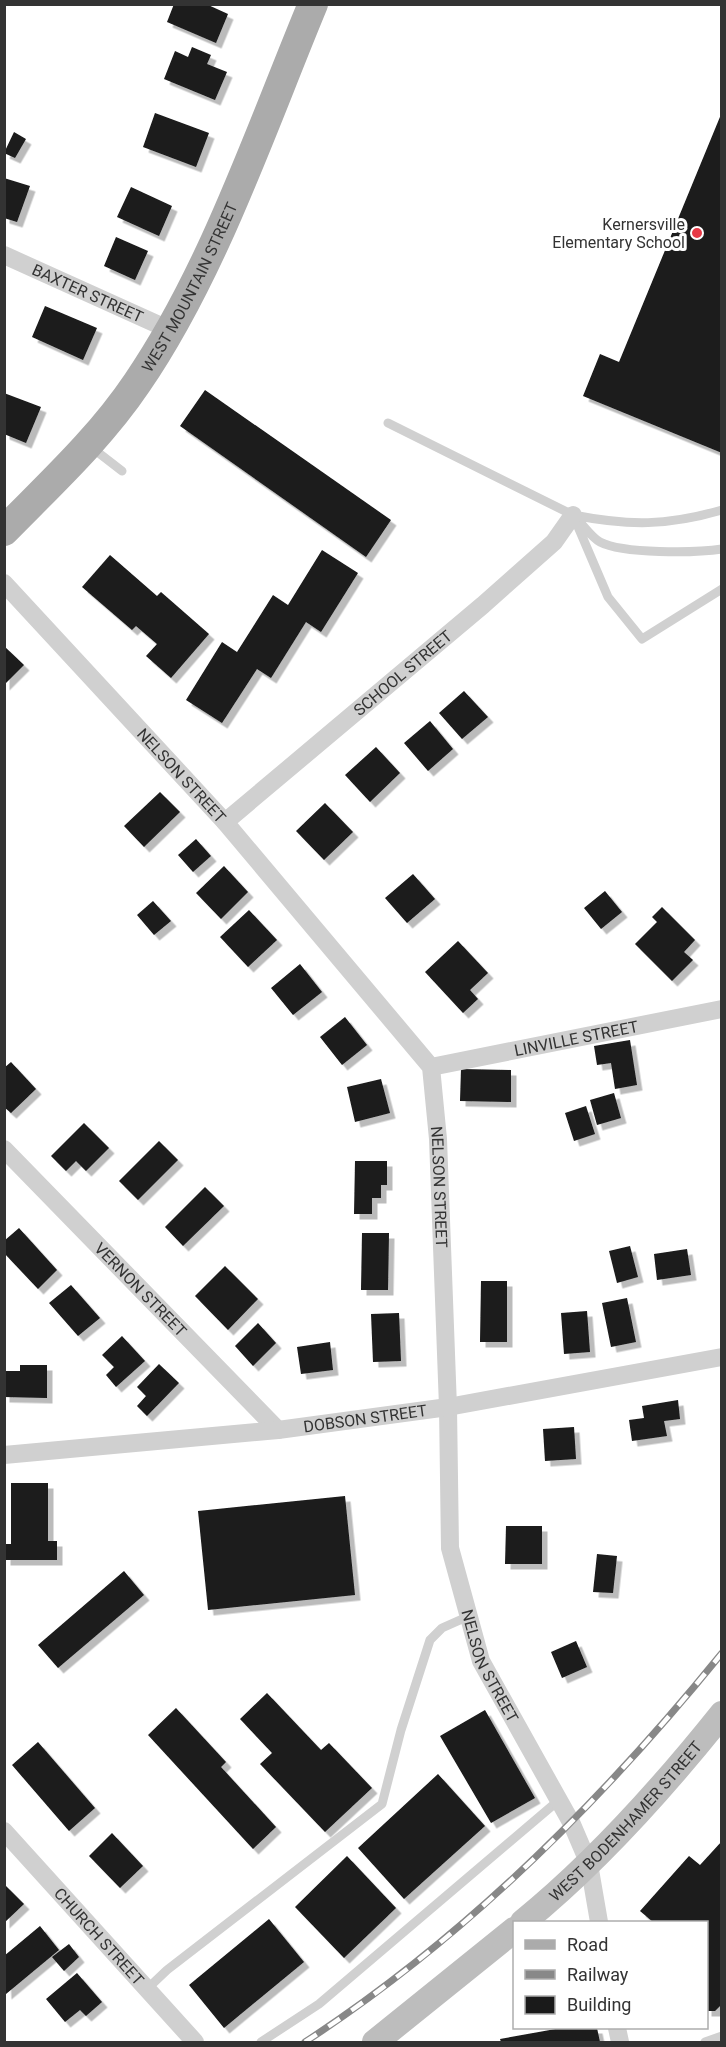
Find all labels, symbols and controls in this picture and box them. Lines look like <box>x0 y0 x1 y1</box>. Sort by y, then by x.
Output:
street label: WEST MOUNTAIN STREET <box>138 199 241 375</box>
place label: Kernersville Elementary School <box>552 215 685 252</box>
marker: Kernersville Elementary School <box>690 226 704 240</box>
street label: BAXTER STREET <box>29 260 147 326</box>
street label: SCHOOL STREET <box>349 626 456 719</box>
street label: NELSON STREET <box>134 724 231 827</box>
street label: LINVILLE STREET <box>512 1016 640 1060</box>
street label: NELSON STREET <box>427 1125 452 1249</box>
street label: VERNON STREET <box>91 1238 191 1341</box>
street label: DOBSON STREET <box>302 1400 428 1436</box>
street label: NELSON STREET <box>458 1607 523 1726</box>
street label: WEST BODENHAMER STREET <box>545 1737 706 1905</box>
street label: CHURCH STREET <box>50 1884 148 1989</box>
legend <box>513 1921 708 2029</box>
text: Road <box>567 1934 608 1955</box>
text: Railway <box>567 1964 629 1985</box>
text: Building <box>567 1994 631 2015</box>

